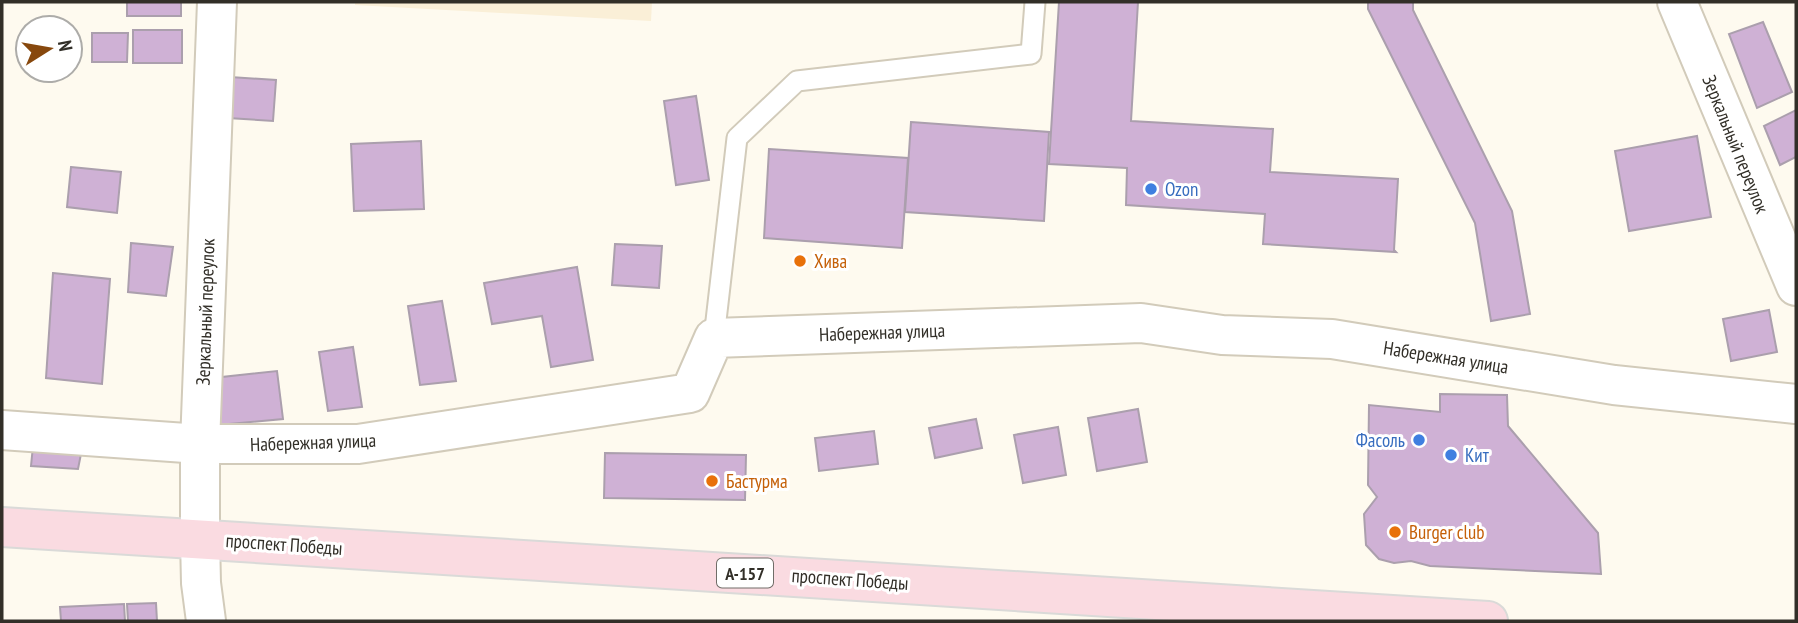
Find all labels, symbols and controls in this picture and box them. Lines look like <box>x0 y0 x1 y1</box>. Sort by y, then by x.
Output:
north arrow <box>14 14 84 84</box>
text: N <box>53 38 78 53</box>
street label: Зеркальный переулок <box>1697 71 1775 217</box>
place label: Ozon <box>1165 177 1198 201</box>
marker: Ozon <box>1143 181 1159 197</box>
street label: Зеркальный переулок <box>190 237 220 386</box>
place label: Хива <box>814 249 847 273</box>
marker: Хива <box>792 253 808 269</box>
street label: Набережная улица <box>819 318 945 346</box>
street label: Набережная улица <box>1382 335 1510 379</box>
street label: Набережная улица <box>250 428 376 456</box>
place label: Фасоль <box>1356 428 1405 452</box>
marker: Фасоль <box>1411 432 1427 448</box>
place label: Кит <box>1465 443 1490 467</box>
marker: Кит <box>1443 447 1459 463</box>
place label: Бастурма <box>726 469 788 493</box>
marker: Бастурма <box>704 473 720 489</box>
place label: Burger club <box>1409 520 1484 544</box>
marker: Burger club <box>1387 524 1403 540</box>
street label: проспект Победы <box>225 528 343 560</box>
road number: А-157 <box>717 558 773 588</box>
street label: проспект Победы <box>791 563 909 595</box>

